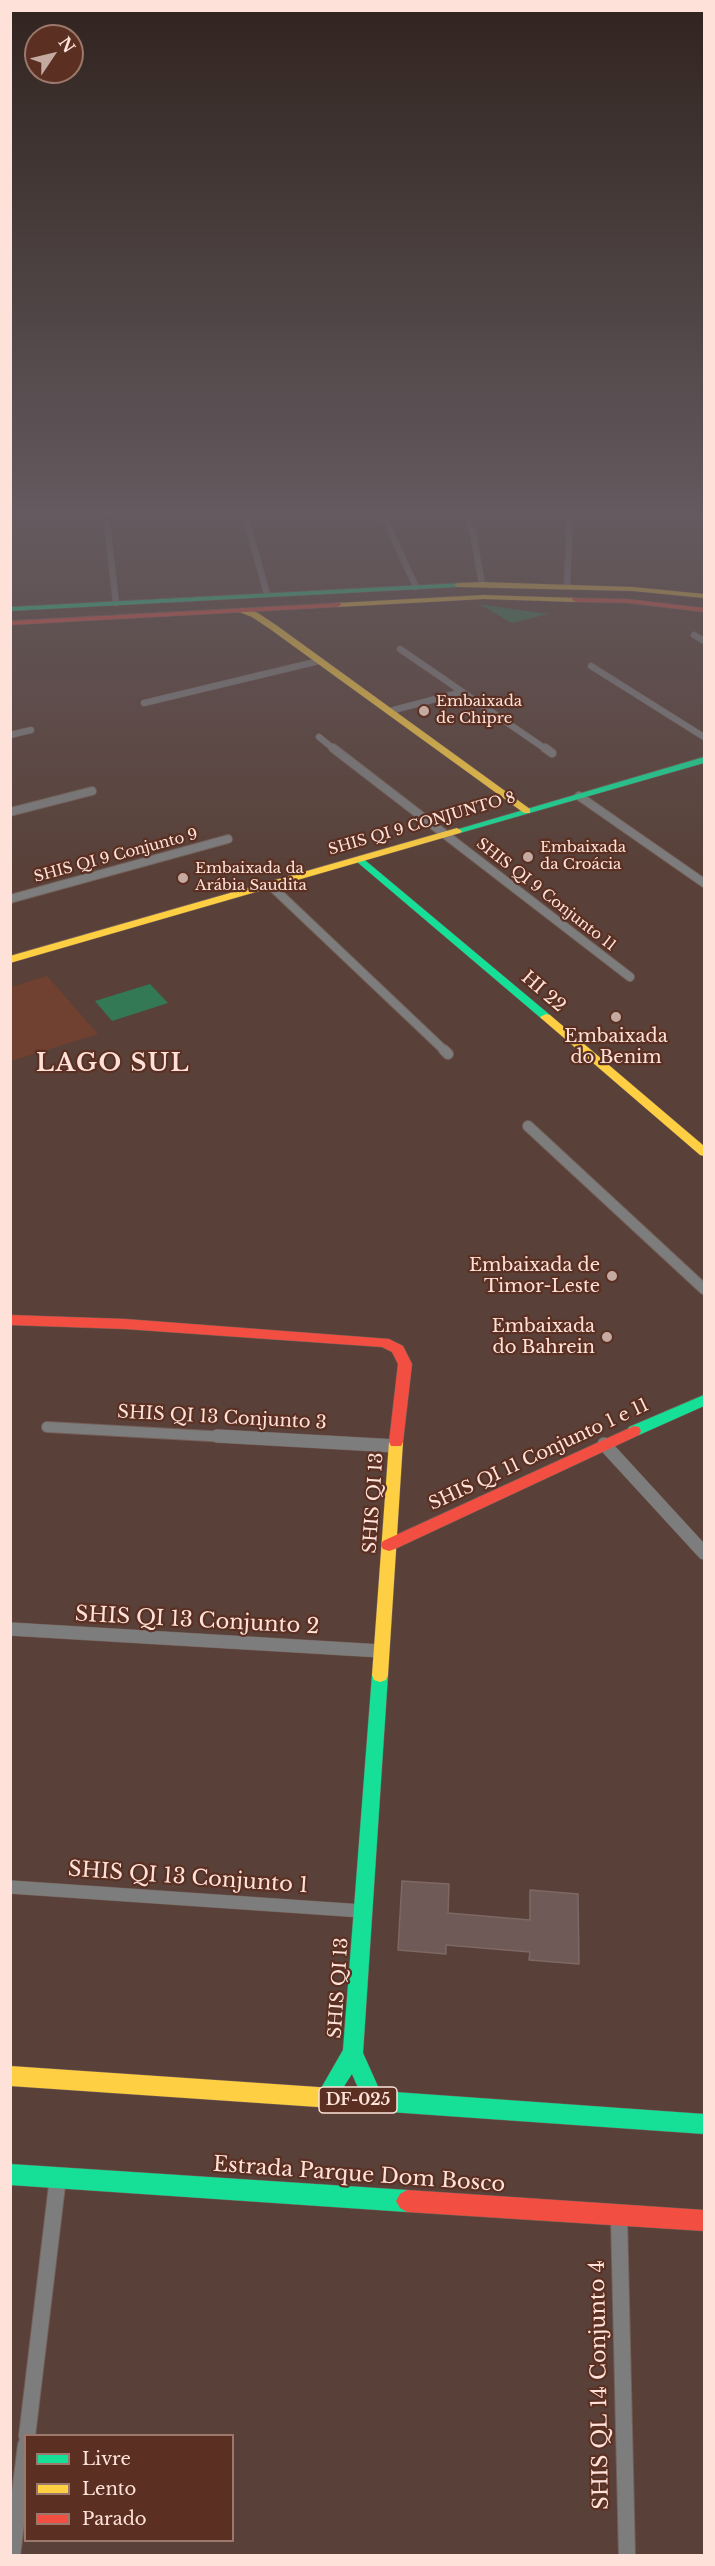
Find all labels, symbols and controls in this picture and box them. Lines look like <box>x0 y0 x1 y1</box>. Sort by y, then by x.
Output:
north arrow <box>24 24 84 84</box>
text: N <box>55 33 80 57</box>
place label: Embaixada de Chipre <box>436 693 522 728</box>
marker: Embaixada de Chipre <box>417 704 431 718</box>
street label: SHIS QI 9 CONJUNTO 8 <box>326 789 518 859</box>
street label: SHIS QI 9 Conjunto 9 <box>32 825 200 887</box>
street label: SHIS QI 9 Conjunto 11 <box>472 835 620 955</box>
place label: Embaixada da Croácia <box>540 839 626 874</box>
marker: Embaixada da Croácia <box>521 850 535 864</box>
place label: Embaixada da Arábia Saudita <box>195 860 307 895</box>
marker: Embaixada da Arábia Saudita <box>176 871 190 885</box>
street label: HI 22 <box>516 967 570 1017</box>
marker: Embaixada do Benim <box>609 1010 623 1024</box>
place label: Embaixada do Benim <box>564 1026 668 1068</box>
district label: LAGO SUL <box>36 1050 190 1078</box>
place label: Embaixada de Timor-Leste <box>469 1255 600 1298</box>
marker: Embaixada de Timor-Leste <box>605 1269 619 1283</box>
place label: Embaixada do Bahrein <box>492 1316 595 1358</box>
marker: Embaixada do Bahrein <box>600 1330 614 1344</box>
street label: SHIS QI 11 Conjunto 1 e 11 <box>426 1394 652 1516</box>
street label: SHIS QI 13 Conjunto 3 <box>117 1402 327 1434</box>
street label: SHIS QI 13 <box>360 1452 388 1554</box>
street label: SHIS QI 13 Conjunto 2 <box>74 1602 320 1640</box>
street label: SHIS QI 13 Conjunto 1 <box>67 1857 309 1899</box>
street label: SHIS QI 13 <box>325 1937 353 2039</box>
road number: DF-025 <box>319 2087 397 2113</box>
street label: Estrada Parque Dom Bosco <box>212 2152 506 2198</box>
street label: SHIS QL 14 Conjunto 4 <box>585 2260 615 2510</box>
legend <box>24 2434 234 2542</box>
text: Livre <box>82 2448 131 2470</box>
text: Lento <box>82 2478 136 2500</box>
text: Parado <box>82 2508 147 2530</box>

